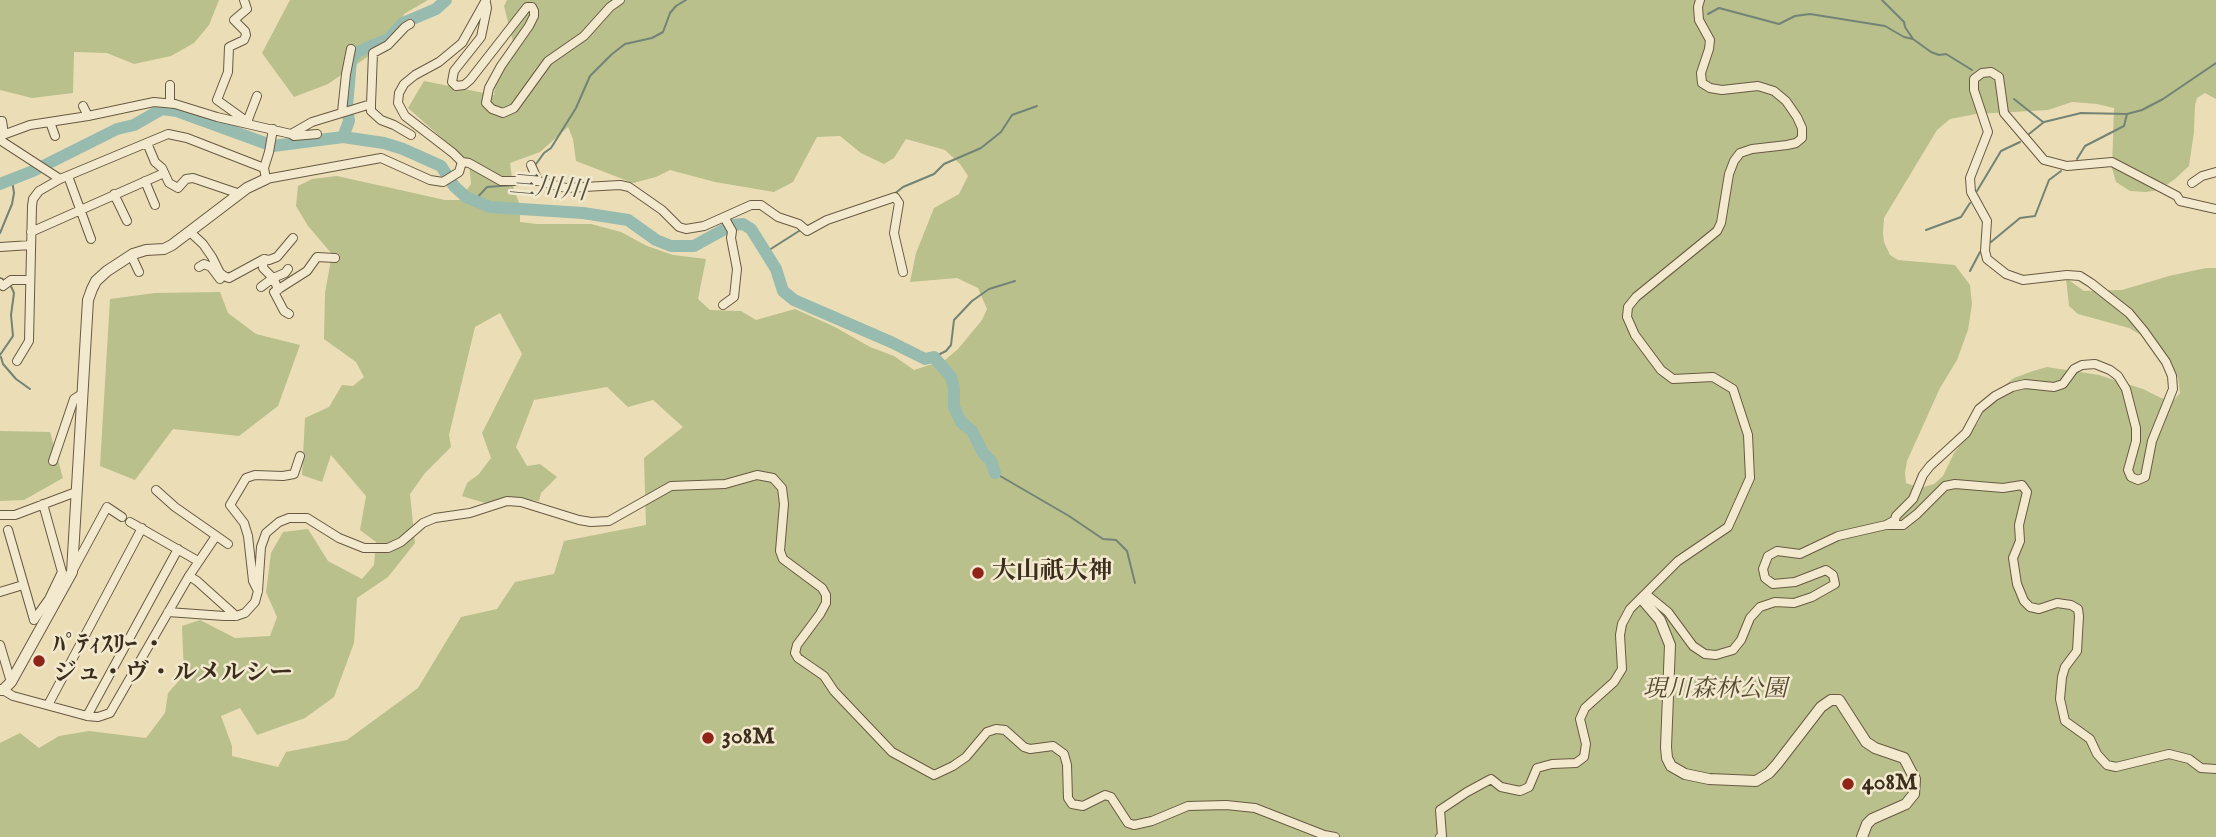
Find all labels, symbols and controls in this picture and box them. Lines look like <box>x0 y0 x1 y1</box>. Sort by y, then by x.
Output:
water label: 三川川 <box>508 171 588 209</box>
place label: 大山祇大神 <box>992 559 1112 587</box>
marker: 大山祇大神 <box>970 565 986 581</box>
place label: ﾊﾟﾃｨｽﾘｰ ・ ジュ・ヴ・ルメルシー <box>53 633 293 689</box>
marker: ﾊﾟﾃｨｽﾘｰ ・ ジュ・ヴ・ルメルシー <box>31 653 47 669</box>
park label: 現川森林公園 <box>1643 677 1787 705</box>
place label: 308M <box>722 724 775 752</box>
marker: 308M <box>700 730 716 746</box>
place label: 408M <box>1862 770 1918 798</box>
marker: 408M <box>1840 776 1856 792</box>

